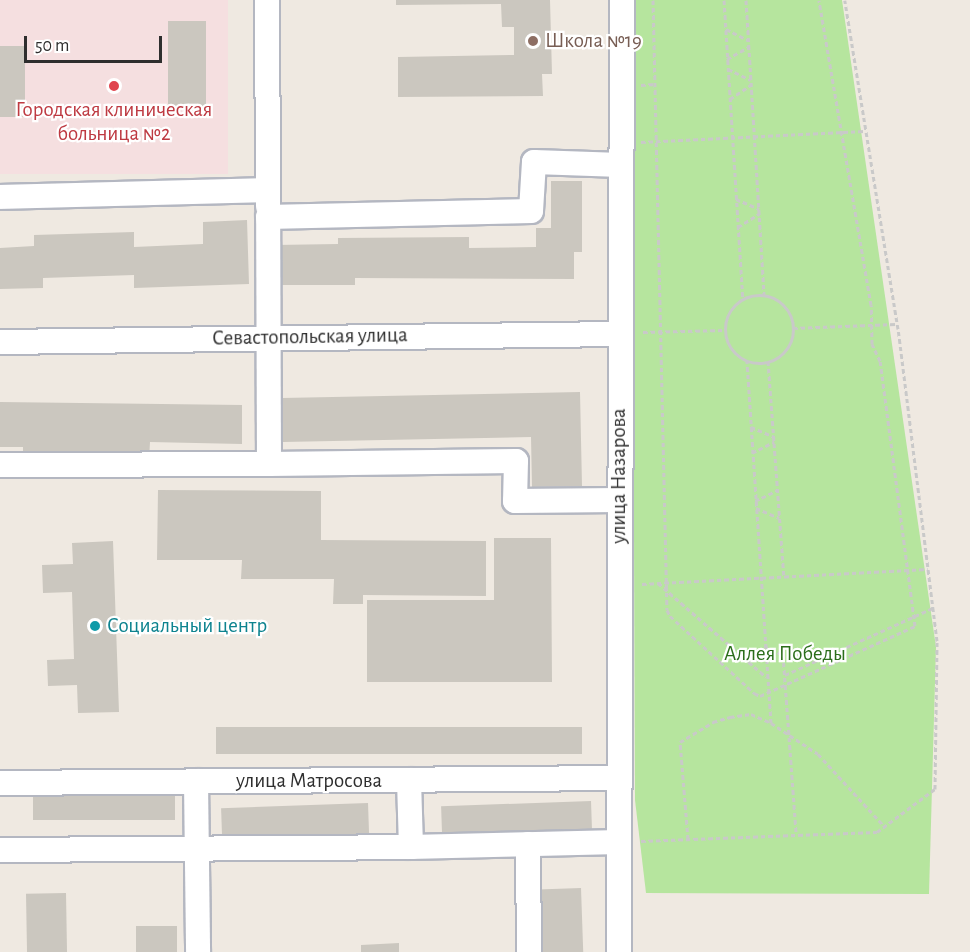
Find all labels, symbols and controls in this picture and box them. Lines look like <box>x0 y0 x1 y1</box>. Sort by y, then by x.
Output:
scale bar <box>27 24 165 62</box>
place label: Школа №19 <box>545 28 642 54</box>
marker: Школа №19 <box>526 34 540 48</box>
text: 50 m <box>35 37 69 55</box>
marker: Городская клиническая больница №2 <box>105 77 123 95</box>
place label: Городская клиническая больница №2 <box>16 97 212 147</box>
street label: Севастопольская улица <box>212 323 408 351</box>
street label: улица Назарова <box>606 408 632 544</box>
place label: Социальный центр <box>107 613 267 639</box>
marker: Социальный центр <box>88 619 102 633</box>
park label: Аллея Победы <box>724 641 846 667</box>
street label: улица Матросова <box>236 768 382 794</box>

